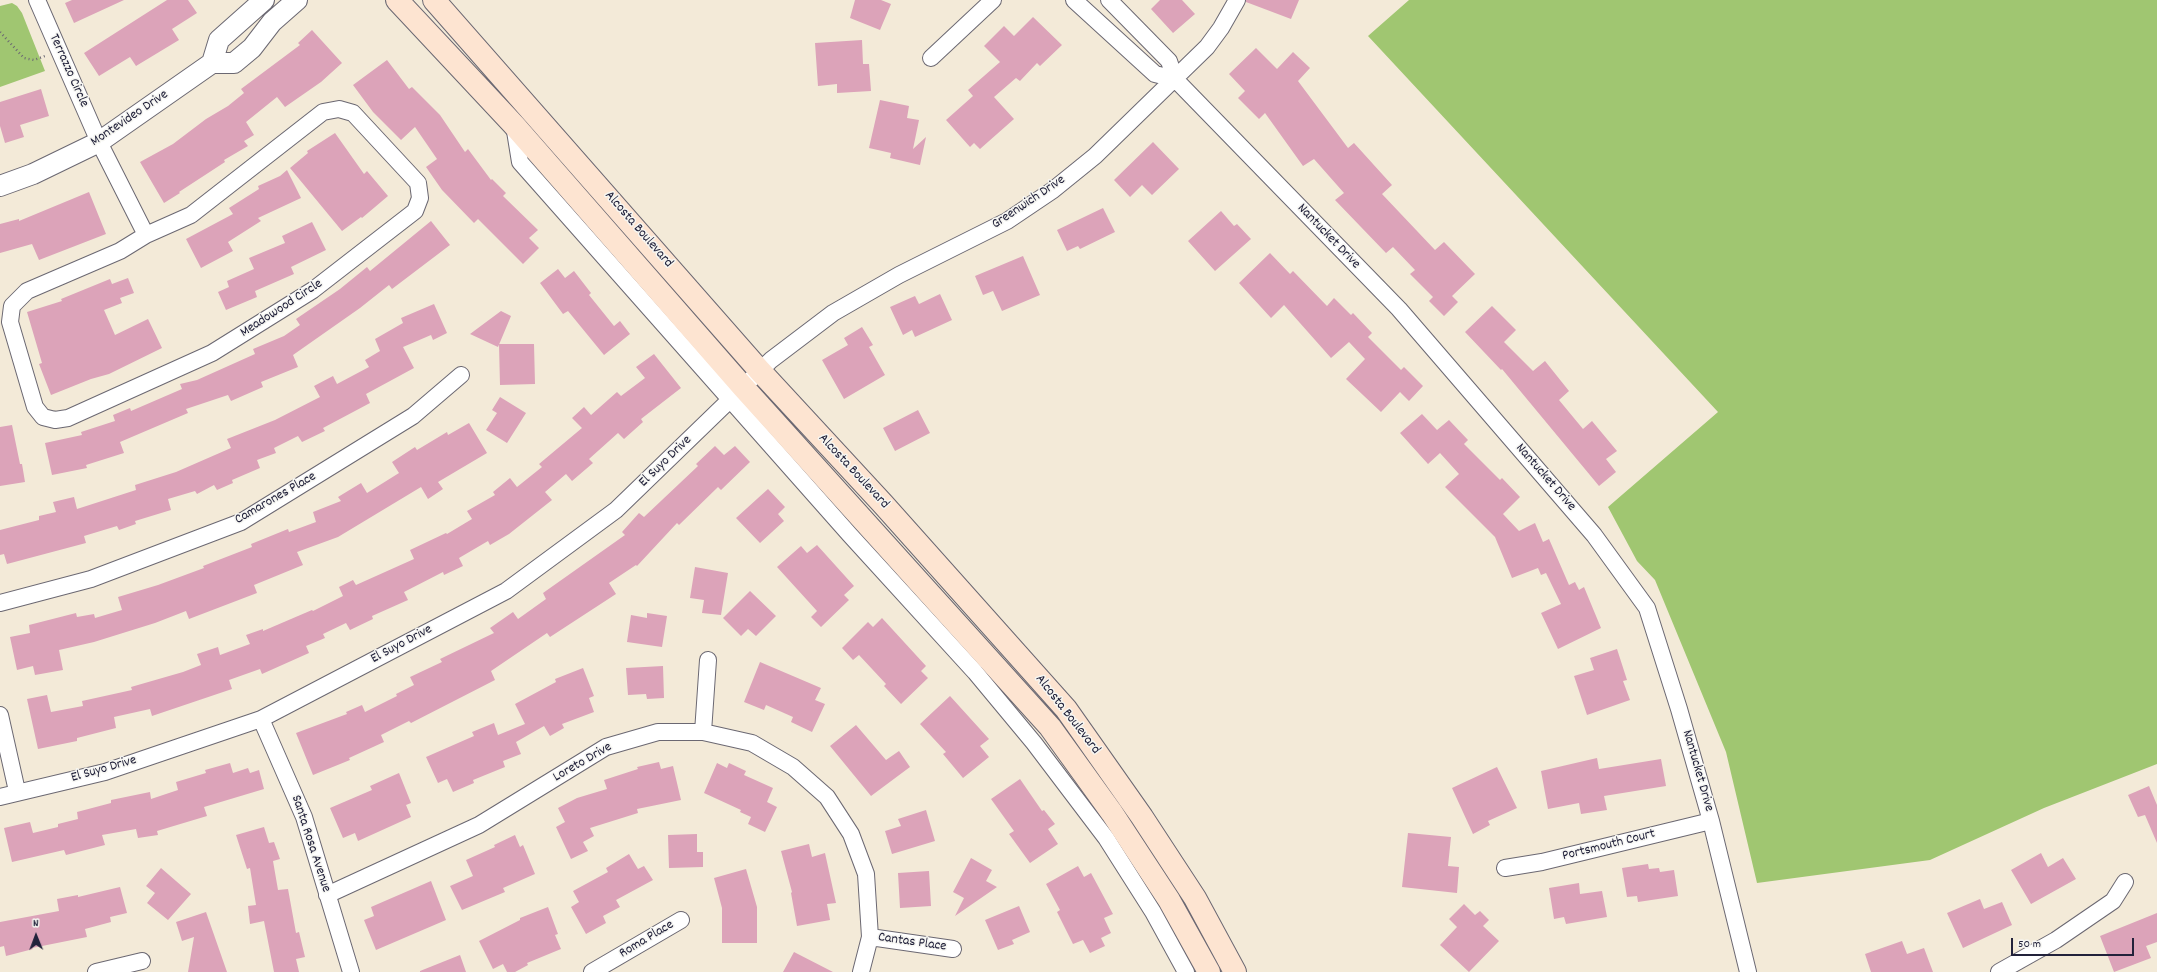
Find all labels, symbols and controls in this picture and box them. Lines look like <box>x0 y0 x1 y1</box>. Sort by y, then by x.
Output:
street label: Terrazzo Circle <box>44 32 92 110</box>
street label: Montevideo Drive <box>88 87 172 151</box>
street label: Greenwich Drive <box>989 172 1069 234</box>
street label: Alcosta Boulevard <box>600 188 676 272</box>
street label: Nantucket Drive <box>1293 201 1363 273</box>
street label: Meadowood Circle <box>238 276 326 342</box>
street label: Alcosta Boulevard <box>814 431 892 513</box>
street label: El Suyo Drive <box>636 433 696 491</box>
street label: Nantucket Drive <box>1511 441 1579 515</box>
street label: Camarones Place <box>232 469 320 529</box>
street label: El Suyo Drive <box>368 622 436 668</box>
street label: Alcosta Boulevard <box>1031 672 1103 758</box>
street label: Nantucket Drive <box>1677 728 1717 814</box>
street label: Loreto Drive <box>551 740 615 786</box>
street label: El Suyo Drive <box>69 753 139 787</box>
street label: Santa Rosa Avenue <box>286 793 334 895</box>
street label: Portsmouth Court <box>1561 826 1657 866</box>
north arrow <box>16 916 56 956</box>
text: N <box>33 916 39 932</box>
street label: Roma Place <box>617 917 677 963</box>
street label: Cantas Place <box>877 930 947 956</box>
scale bar <box>2013 930 2136 956</box>
text: 50 m <box>2018 936 2041 953</box>

